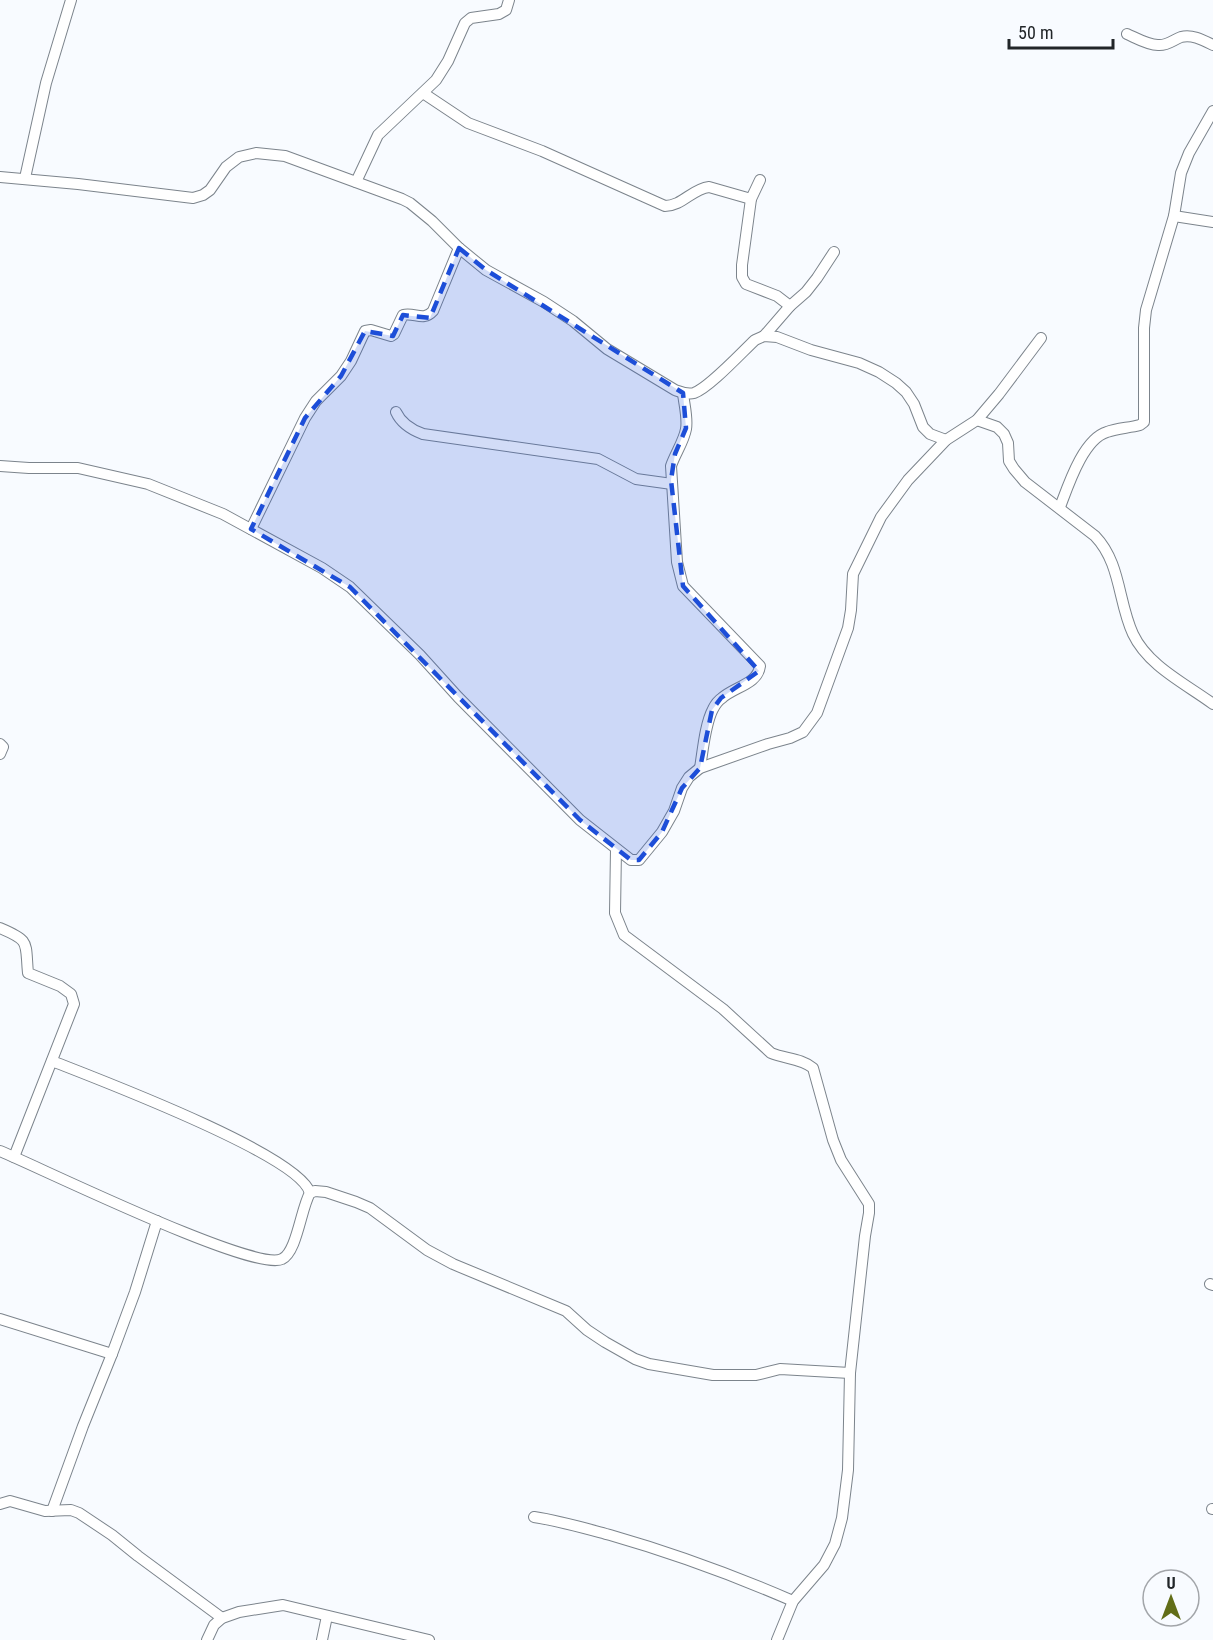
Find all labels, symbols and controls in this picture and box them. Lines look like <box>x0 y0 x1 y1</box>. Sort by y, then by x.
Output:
scale bar <box>1009 12 1112 50</box>
text: 50 m <box>1018 22 1053 43</box>
north arrow <box>1141 1568 1201 1628</box>
text: U <box>1166 1574 1176 1593</box>

